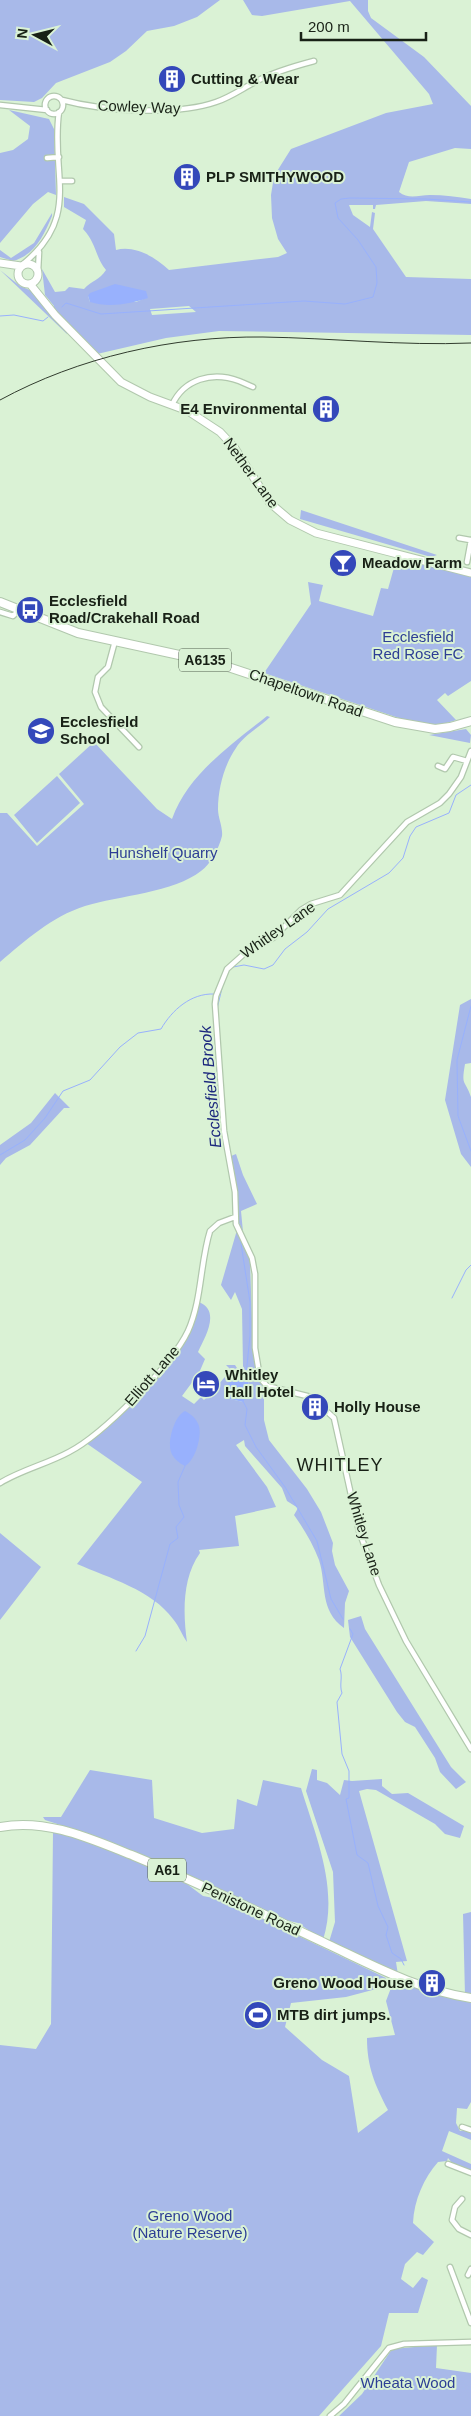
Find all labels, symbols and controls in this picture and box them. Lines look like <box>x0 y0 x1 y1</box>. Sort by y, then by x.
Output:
north arrow <box>10 10 60 60</box>
scale bar <box>301 10 426 42</box>
text: 200 m <box>308 18 350 35</box>
text: N <box>14 27 31 39</box>
building icon: Cutting & Wear <box>157 64 187 94</box>
place label: Cutting & Wear <box>191 70 299 87</box>
street label: Cowley Way <box>97 97 181 116</box>
building icon: PLP SMITHYWOOD <box>172 162 202 192</box>
place label: PLP SMITHYWOOD <box>206 168 344 185</box>
building icon: E4 Environmental <box>311 394 341 424</box>
place label: E4 Environmental <box>180 400 307 417</box>
street label: Nether Lane <box>220 434 283 511</box>
bar icon: Meadow Farm <box>328 548 358 578</box>
place label: Meadow Farm <box>362 554 462 571</box>
place label: Ecclesfield Road/Crakehall Road <box>49 592 200 626</box>
bus stop icon: Ecclesfield Road/Crakehall Road <box>15 595 45 625</box>
park label: Ecclesfield Red Rose FC <box>373 628 464 662</box>
road number: A6135 <box>179 648 231 672</box>
street label: Chapeltown Road <box>247 665 365 720</box>
place label: Ecclesfield School <box>60 713 138 747</box>
school or university icon: Ecclesfield School <box>26 716 56 746</box>
park label: Hunshelf Quarry <box>108 844 218 861</box>
street label: Whitley Lane <box>237 898 318 961</box>
water label: Ecclesfield Brook <box>197 1024 224 1149</box>
street label: Elliott Lane <box>121 1342 182 1409</box>
place label: Whitley Hall Hotel <box>225 1366 294 1400</box>
hotel icon: Whitley Hall Hotel <box>191 1369 221 1399</box>
building icon: Holly House <box>300 1392 330 1422</box>
place label: Holly House <box>334 1398 421 1415</box>
district label: WHITLEY <box>296 1455 384 1475</box>
street label: Whitley Lane <box>344 1490 385 1578</box>
road number: A61 <box>148 1858 186 1882</box>
street label: Penistone Road <box>199 1878 303 1939</box>
building icon: Greno Wood House <box>417 1968 447 1998</box>
place label: Greno Wood House <box>273 1974 413 1991</box>
sports icon: MTB dirt jumps. <box>243 2000 273 2030</box>
place label: MTB dirt jumps. <box>277 2006 390 2023</box>
park label: Greno Wood (Nature Reserve) <box>132 2207 248 2241</box>
park label: Wheata Wood <box>361 2374 455 2391</box>

